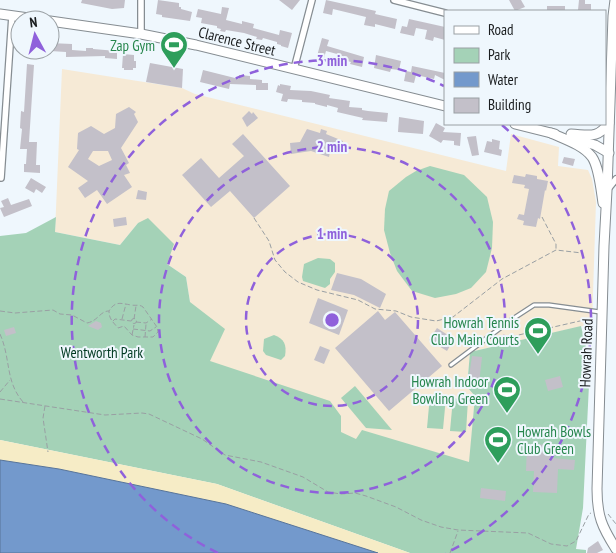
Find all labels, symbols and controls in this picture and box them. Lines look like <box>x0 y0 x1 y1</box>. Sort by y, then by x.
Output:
north arrow <box>10 10 60 60</box>
legend <box>444 10 606 125</box>
text: N <box>29 13 38 31</box>
text: Road <box>488 20 514 39</box>
street label: Clarence Street <box>196 22 278 60</box>
sports icon: Zap Gym <box>159 30 189 69</box>
place label: Zap Gym <box>110 36 155 55</box>
text: Park <box>488 45 510 64</box>
text: 3 min <box>317 51 347 70</box>
text: Water <box>488 70 519 89</box>
text: Building <box>488 95 531 114</box>
text: 2 min <box>317 137 347 156</box>
text: 1 min <box>317 224 347 243</box>
centre of rings <box>323 311 341 329</box>
place label: Howrah Tennis Club Main Courts <box>431 313 519 349</box>
sports icon: Howrah Tennis Club Main Courts <box>523 316 553 355</box>
street label: Howrah Road <box>575 318 597 388</box>
park label: Wentworth Park <box>61 343 143 362</box>
place label: Howrah Indoor Bowling Green <box>411 372 489 408</box>
sports icon: Howrah Indoor Bowling Green <box>492 375 522 414</box>
place label: Howrah Bowls Club Green <box>517 422 591 458</box>
sports icon: Howrah Bowls Club Green <box>483 425 513 464</box>

